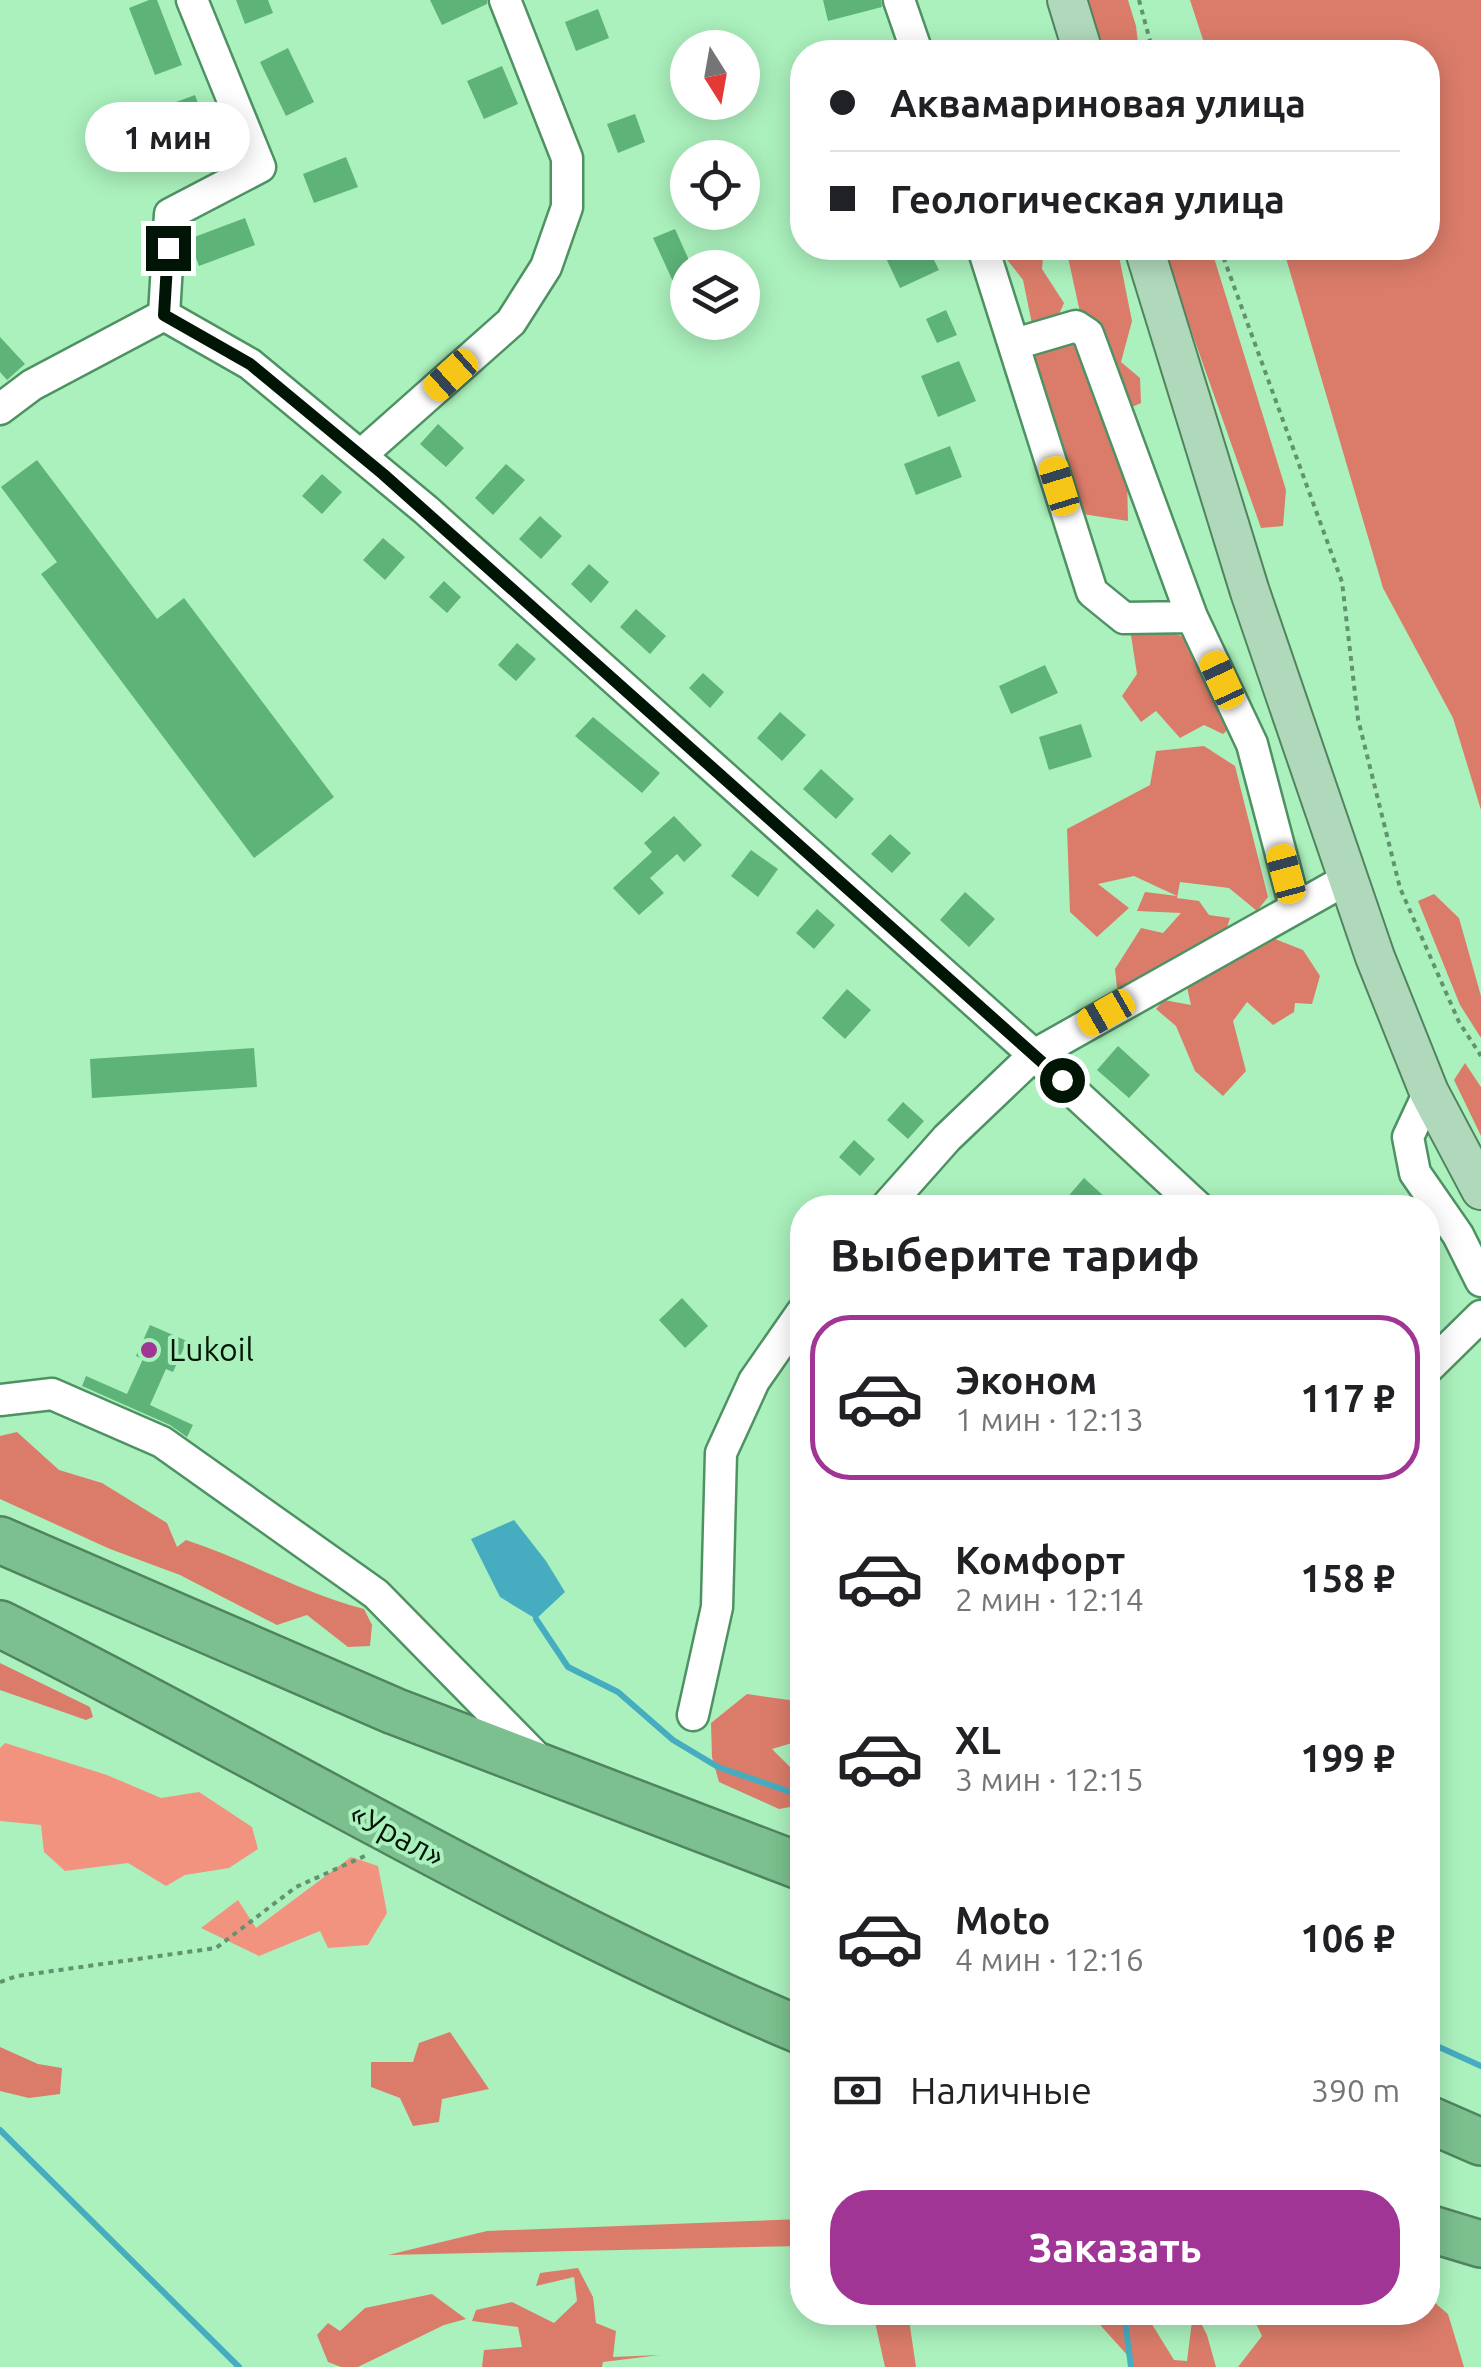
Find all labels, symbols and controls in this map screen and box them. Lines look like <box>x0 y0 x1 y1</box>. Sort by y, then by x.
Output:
north arrow <box>670 30 760 120</box>
map controls <box>670 30 760 340</box>
text: Аквамариновая улица <box>890 82 1306 124</box>
callout: 1 мин <box>86 103 250 173</box>
text: 1 мин <box>123 119 212 155</box>
button: locate <box>670 140 760 230</box>
text: Геологическая улица <box>890 178 1285 220</box>
route end <box>146 226 191 271</box>
button: layers <box>670 250 760 340</box>
car <box>419 344 483 406</box>
car <box>1036 453 1082 519</box>
car <box>1196 646 1248 714</box>
car <box>1264 841 1308 907</box>
car <box>1073 985 1139 1041</box>
route start <box>1040 1058 1085 1103</box>
text: Выберите тариф <box>830 1229 1200 1280</box>
place label: Lukoil <box>169 1331 254 1367</box>
marker: Lukoil <box>138 1339 160 1361</box>
icon: car <box>835 1353 925 1443</box>
text: Эконом <box>955 1359 1097 1401</box>
text: 117 ₽ <box>1300 1377 1395 1419</box>
text: 1 мин · 12:13 <box>955 1401 1144 1437</box>
icon: car <box>835 1533 925 1623</box>
text: Комфорт <box>955 1539 1125 1581</box>
text: 158 ₽ <box>1300 1557 1395 1599</box>
text: 2 мин · 12:14 <box>955 1581 1144 1617</box>
icon: car <box>835 1713 925 1803</box>
text: XL <box>955 1719 1001 1761</box>
text: 199 ₽ <box>1300 1737 1395 1779</box>
text: 3 мин · 12:15 <box>955 1761 1144 1797</box>
street label: «Урал» <box>344 1794 451 1874</box>
icon: car <box>835 1893 925 1983</box>
text: Moto <box>955 1899 1050 1941</box>
text: 106 ₽ <box>1300 1917 1395 1959</box>
text: 4 мин · 12:16 <box>955 1941 1144 1977</box>
icon: cash <box>830 2063 885 2118</box>
text: Наличные <box>910 2069 1092 2111</box>
text: 390 m <box>1311 2072 1400 2108</box>
button: Заказать <box>830 2190 1400 2305</box>

